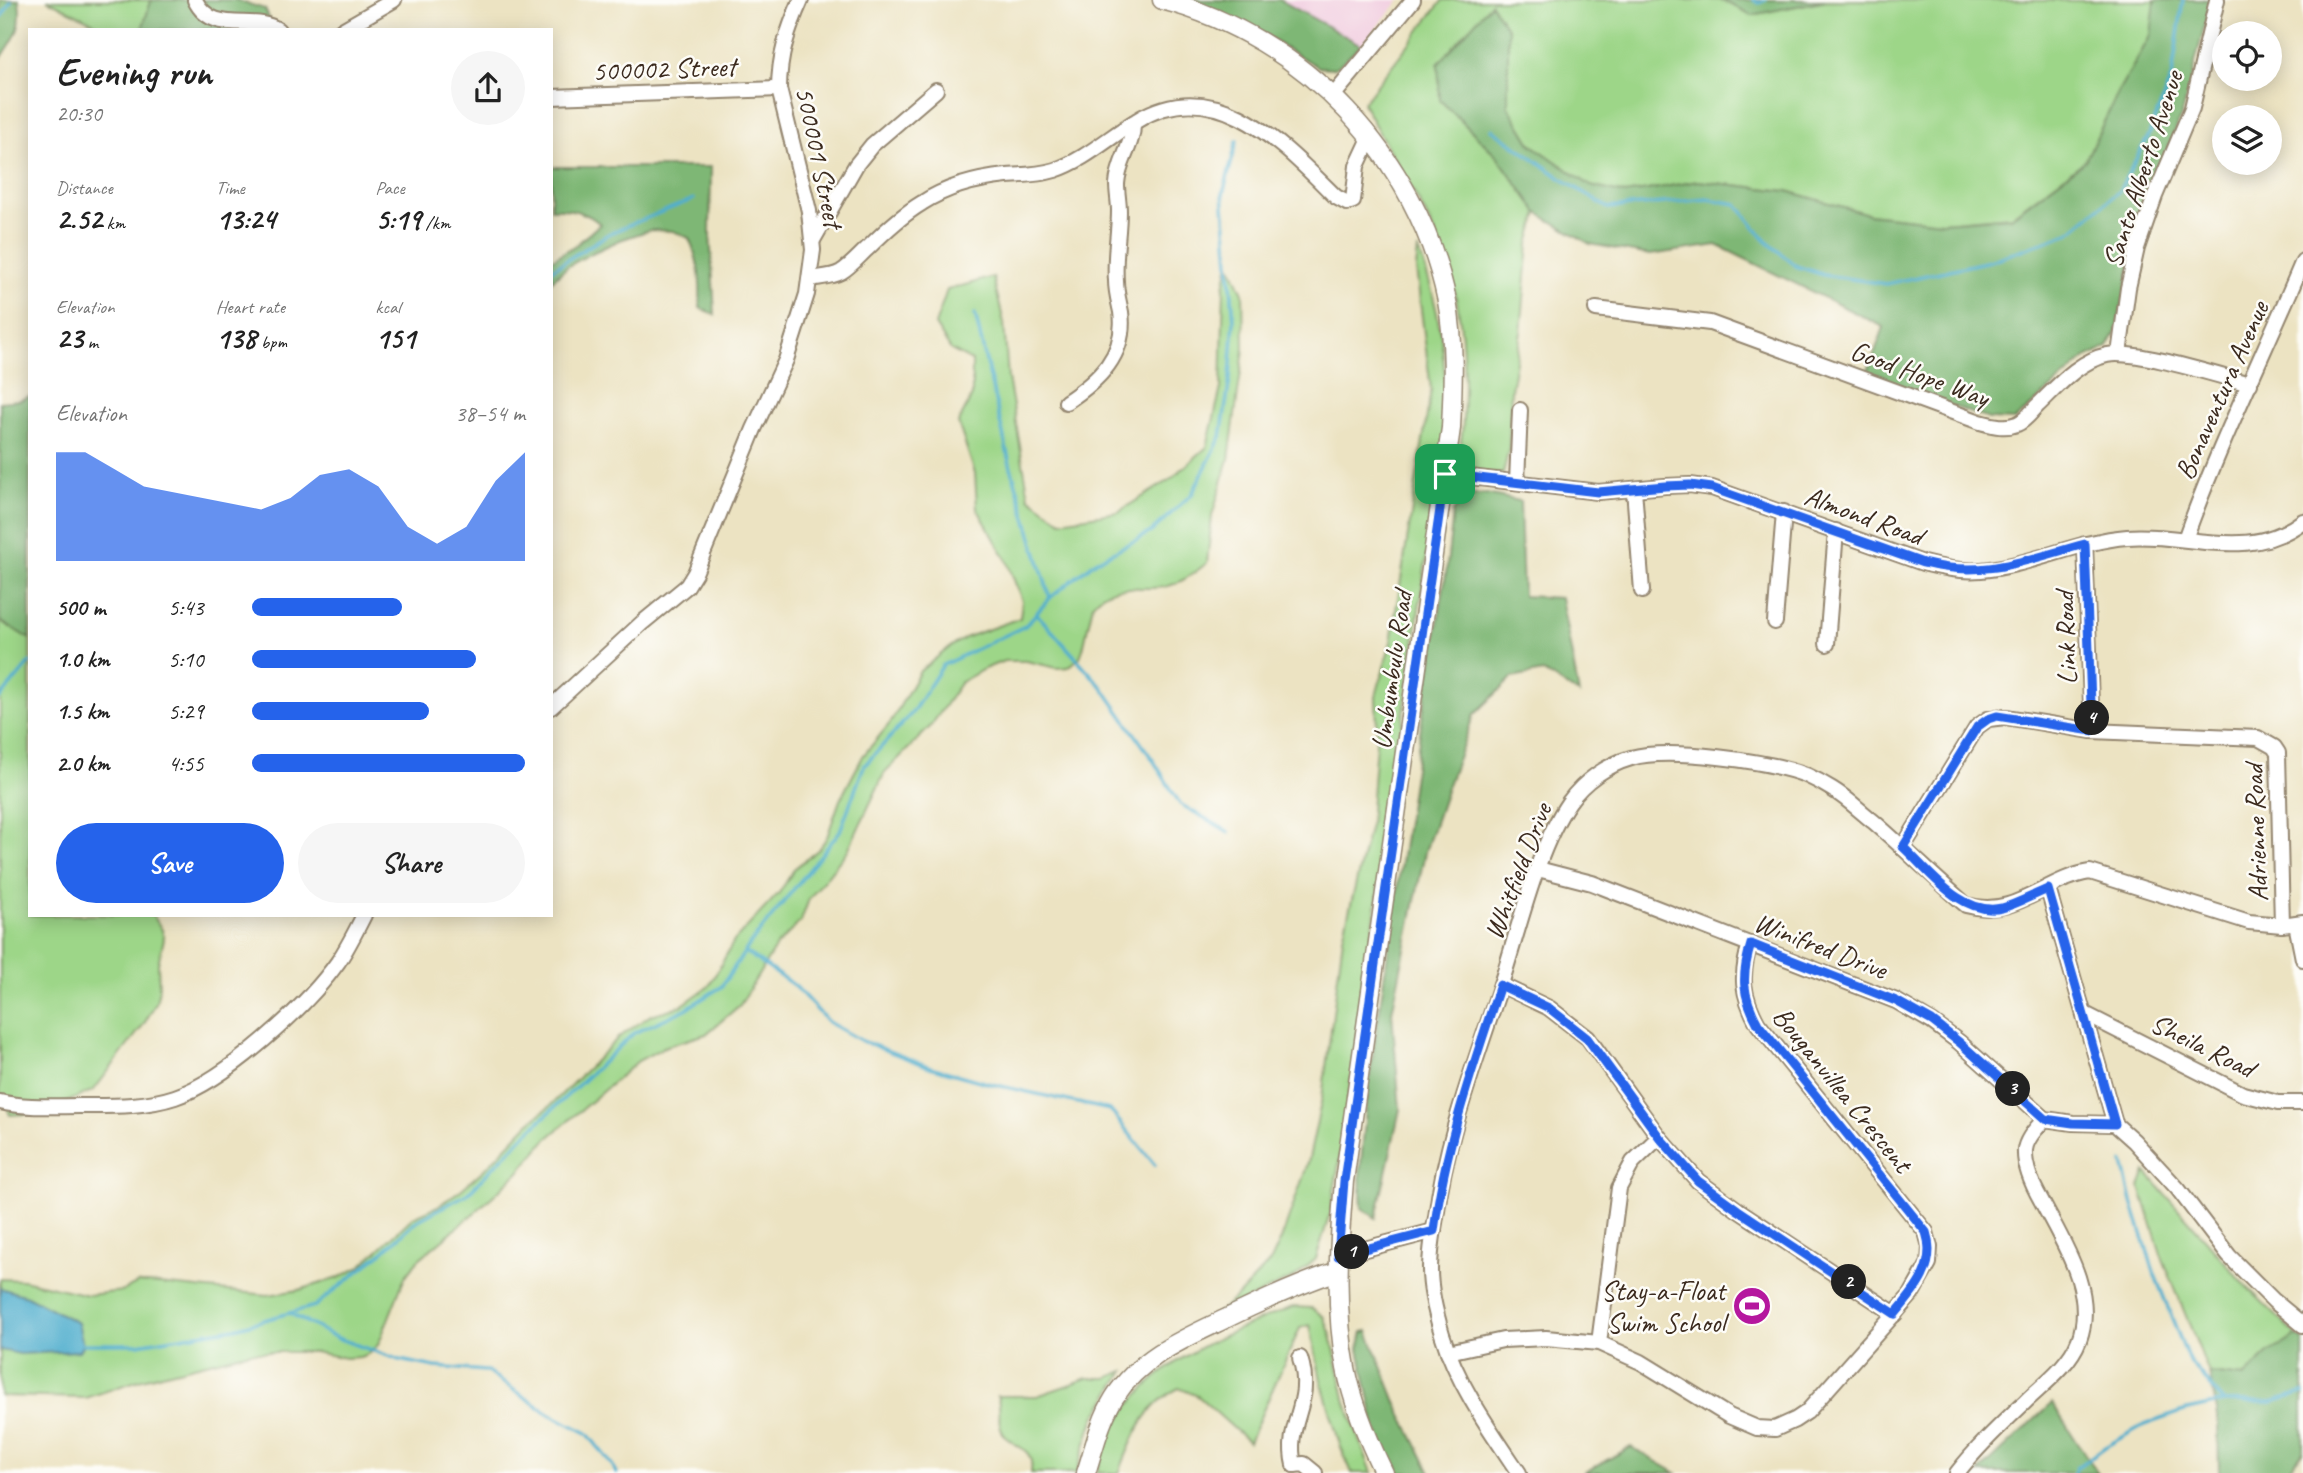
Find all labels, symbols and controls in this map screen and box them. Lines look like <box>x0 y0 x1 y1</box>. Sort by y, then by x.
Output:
map controls <box>2212 21 2282 175</box>
button: locate <box>2212 21 2282 91</box>
street label: 500002 Street <box>592 48 740 88</box>
text: Evening run <box>56 49 212 96</box>
button: share <box>451 51 525 125</box>
street label: Santo Alberto Avenue <box>2094 65 2191 272</box>
street label: 500001 Street <box>787 83 852 234</box>
text: 20:30 <box>56 99 102 128</box>
button: layers <box>2212 105 2282 175</box>
text: Distance <box>56 176 113 200</box>
text: Time <box>216 176 245 200</box>
text: Pace <box>375 176 405 200</box>
text: 2.52 <box>56 200 102 238</box>
text: 13:24 <box>216 200 276 238</box>
text: 5:19 <box>375 200 421 238</box>
text: km <box>102 211 125 235</box>
text: /km <box>421 211 450 235</box>
street label: Bonaventura Avenue <box>2167 294 2277 485</box>
text: Elevation <box>56 295 114 319</box>
text: Heart rate <box>216 295 285 319</box>
text: kcal <box>375 295 400 319</box>
text: 23 <box>56 319 83 357</box>
text: 138 <box>216 319 256 357</box>
text: 151 <box>375 319 415 357</box>
text: m <box>83 330 98 354</box>
text: bpm <box>256 330 287 354</box>
street label: Good Hope Way <box>1846 332 1996 415</box>
text: Elevation <box>56 399 127 428</box>
text: 38–54 m <box>455 399 525 428</box>
pin <box>1415 444 1475 504</box>
icon: arrive <box>1426 455 1464 493</box>
street label: Almond Road <box>1800 478 1931 554</box>
street label: Umbumbulu Road <box>1363 585 1420 751</box>
street label: Link Road <box>2046 587 2085 685</box>
text: 500 m <box>56 593 105 622</box>
text: 5:43 <box>168 593 204 622</box>
text: 1.0 km <box>56 645 110 674</box>
text: 5:10 <box>168 645 204 674</box>
text: 1.5 km <box>56 697 109 726</box>
text: 5:29 <box>168 697 204 726</box>
pin: 4 <box>2074 700 2110 736</box>
text: 4 <box>2087 705 2096 729</box>
text: 2.0 km <box>56 749 110 778</box>
text: 4:55 <box>168 749 204 778</box>
street label: Adrienne Road <box>2235 760 2275 902</box>
street label: Whitfield Drive <box>1476 796 1560 944</box>
button: Save <box>56 823 284 903</box>
button: Share <box>298 823 525 903</box>
street label: Winifred Drive <box>1750 904 1894 987</box>
street label: Bouganvillea Crescent <box>1765 999 1922 1181</box>
street label: Sheila Road <box>2145 1005 2264 1087</box>
pin: 3 <box>1996 1072 2030 1106</box>
text: 3 <box>2008 1076 2017 1100</box>
pin: 1 <box>1334 1234 1370 1270</box>
text: 1 <box>1347 1239 1356 1263</box>
pin: 2 <box>1832 1264 1867 1300</box>
text: 2 <box>1844 1269 1853 1293</box>
place label: Stay-a-Float Swim School <box>1601 1273 1730 1340</box>
sports icon: Stay-a-Float Swim School <box>1731 1285 1773 1327</box>

